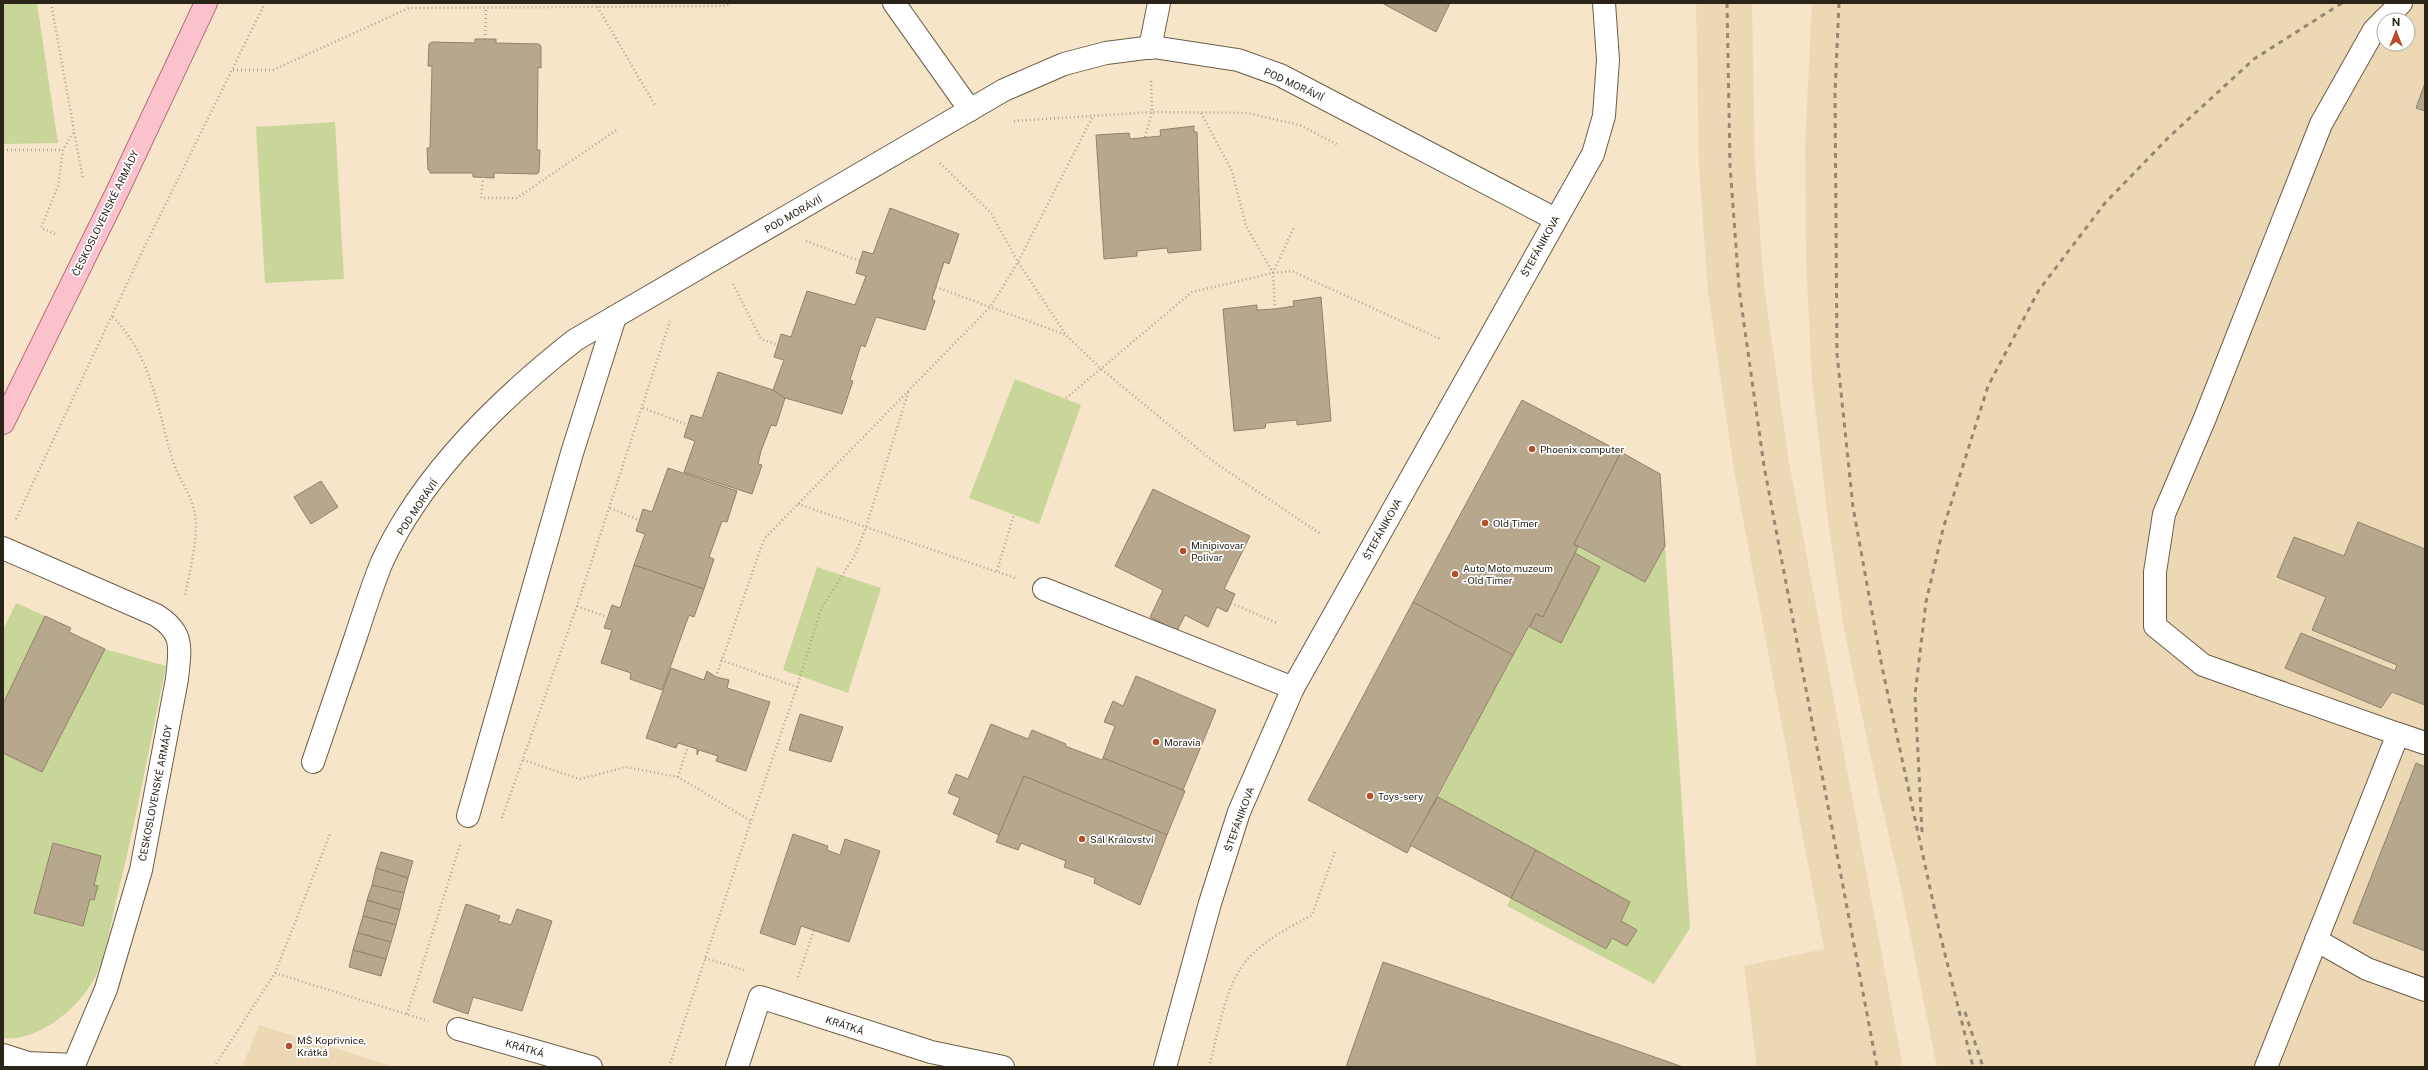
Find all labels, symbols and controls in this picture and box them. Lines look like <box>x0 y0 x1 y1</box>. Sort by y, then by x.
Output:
north arrow <box>2376 12 2416 52</box>
text: N <box>2392 16 2400 28</box>
street label: POD MORÁVIÍ <box>1262 65 1327 104</box>
street label: ČESKOSLOVENSKÉ ARMÁDY <box>69 148 141 278</box>
street label: POD MORÁVIÍ <box>762 192 825 235</box>
street label: ŠTEFÁNIKOVA <box>1518 213 1562 279</box>
place label: Phoenix computer <box>1540 443 1625 455</box>
marker: Phoenix computer <box>1527 444 1537 454</box>
street label: POD MORÁVIÍ <box>394 476 441 537</box>
street label: ŠTEFÁNIKOVA <box>1360 496 1404 562</box>
place label: Old Timer <box>1493 517 1538 529</box>
marker: Old Timer <box>1480 518 1490 528</box>
place label: Minipivovar Polivar <box>1191 539 1244 563</box>
marker: Minipivovar Polivar <box>1178 546 1188 556</box>
place label: Auto Moto muzeum - Old Timer <box>1463 562 1553 586</box>
marker: Auto Moto muzeum - Old Timer <box>1450 569 1460 579</box>
street label: ČESKOSLOVENSKÉ ARMÁDY <box>136 724 174 862</box>
place label: Moravia <box>1164 736 1201 748</box>
marker: Moravia <box>1151 737 1161 747</box>
street label: ŠTEFÁNIKOVA <box>1222 785 1256 853</box>
place label: Toys-sery <box>1378 790 1424 802</box>
marker: Toys-sery <box>1365 791 1375 801</box>
place label: Sál Království <box>1090 833 1154 845</box>
marker: Sál Království <box>1077 834 1087 844</box>
street label: KRÁTKÁ <box>824 1013 866 1037</box>
place label: MŠ Kopřivnice, Krátká <box>297 1034 366 1058</box>
street label: KRÁTKÁ <box>504 1037 546 1059</box>
marker: MŠ Kopřivnice, Krátká <box>284 1041 294 1051</box>

